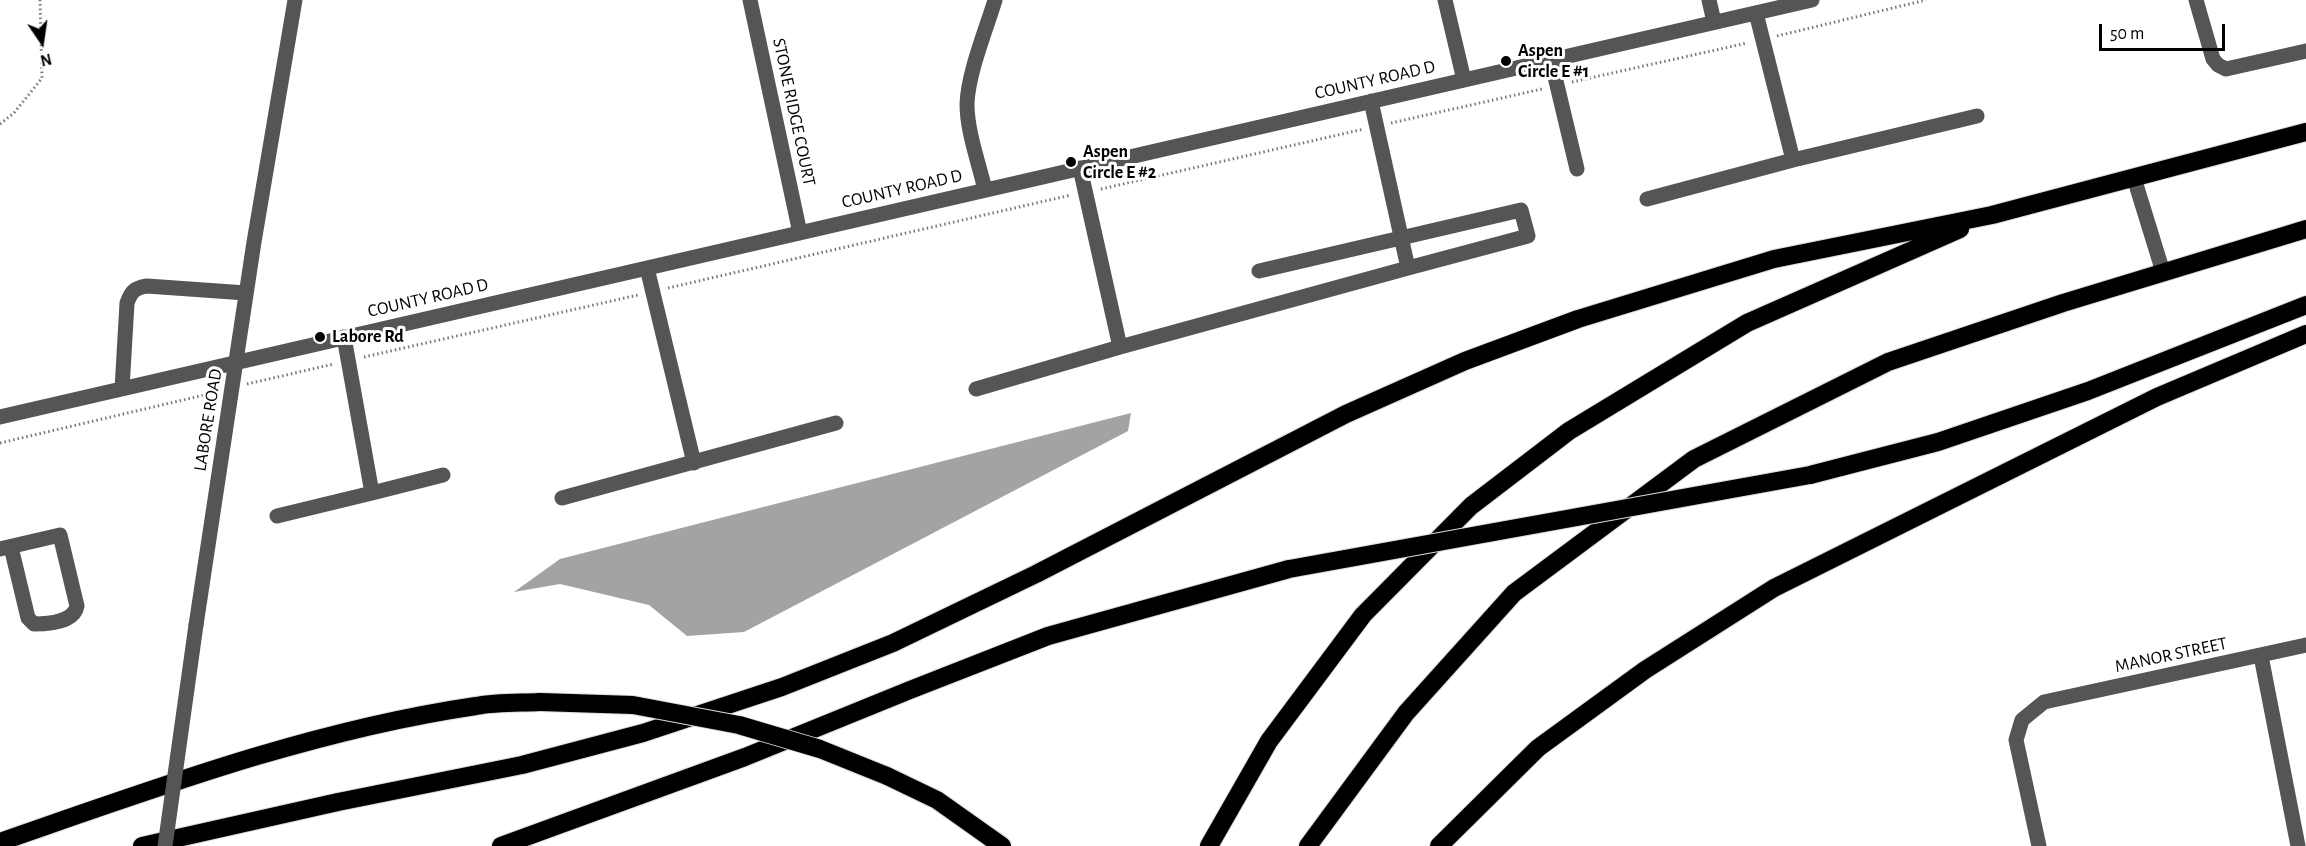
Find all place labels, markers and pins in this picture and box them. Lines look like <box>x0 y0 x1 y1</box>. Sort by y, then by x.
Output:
place label: Aspen Circle E #1 <box>1518 40 1589 82</box>
marker: Aspen Circle E #1 <box>1499 54 1513 68</box>
place label: Aspen Circle E #2 <box>1083 141 1156 184</box>
marker: Aspen Circle E #2 <box>1064 155 1078 169</box>
place label: Labore Rd <box>332 326 404 348</box>
marker: Labore Rd <box>313 330 327 344</box>

